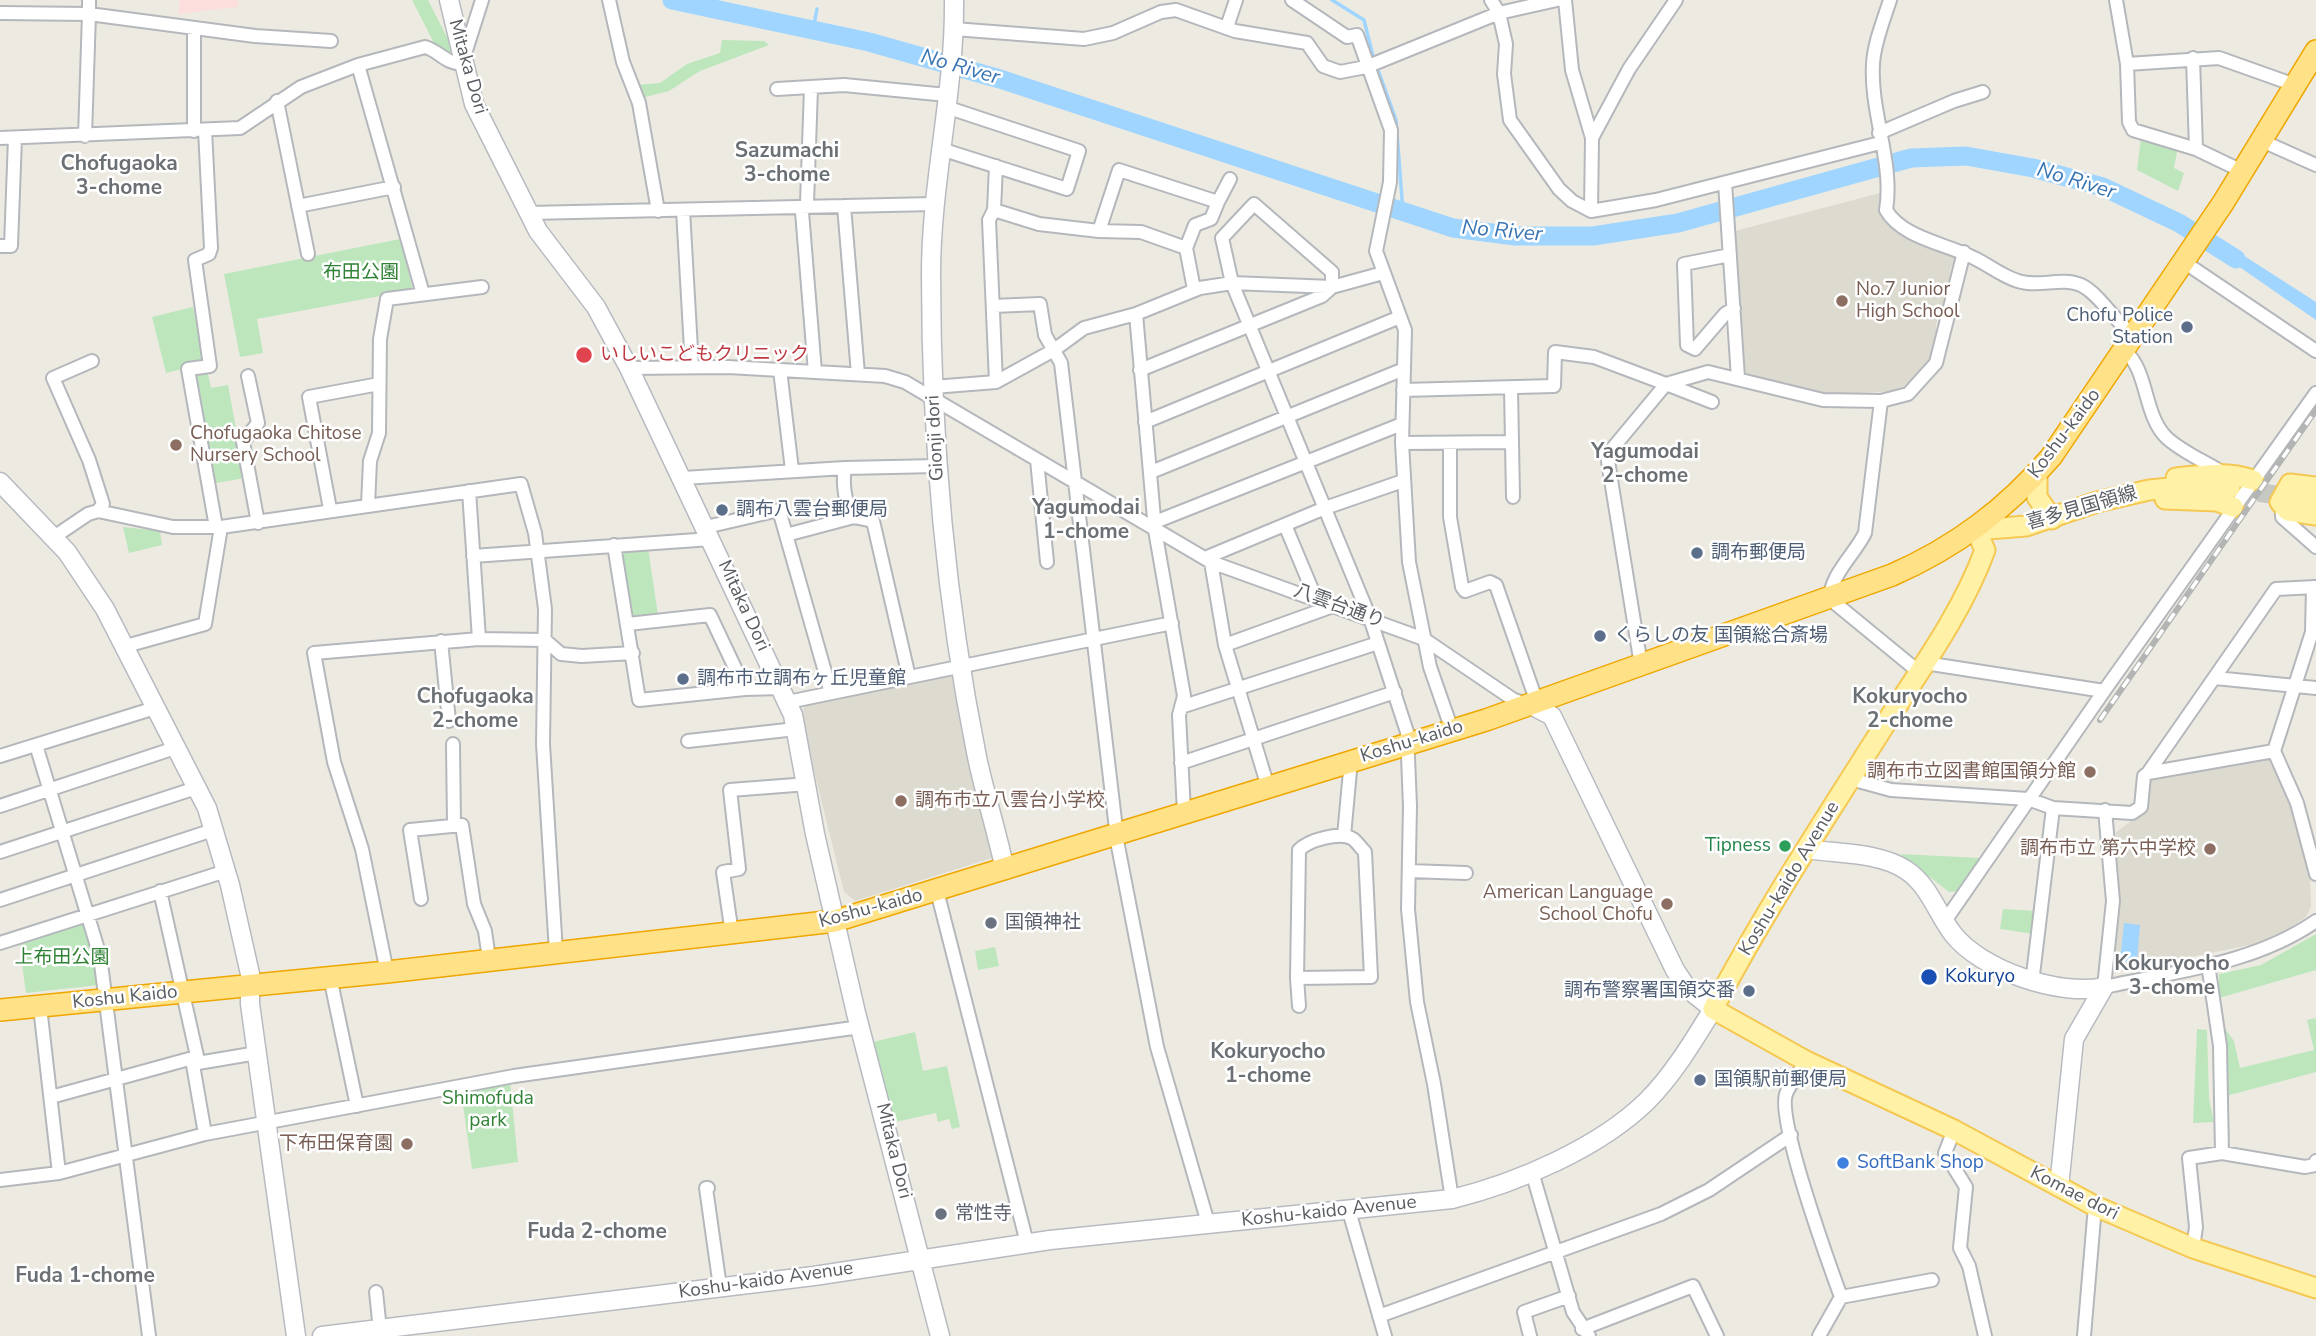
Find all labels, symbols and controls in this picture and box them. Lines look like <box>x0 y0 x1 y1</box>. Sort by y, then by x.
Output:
street label: Mitaka Dori <box>443 17 491 117</box>
water label: No River <box>918 45 1002 91</box>
district label: Sazumachi 3-chome <box>735 139 839 189</box>
district label: Chofugaoka 3-chome <box>60 152 178 202</box>
water label: No River <box>2034 158 2118 206</box>
water label: No River <box>1461 216 1543 248</box>
park label: 布田公園 <box>323 262 399 284</box>
place label: No.7 Junior High School <box>1856 279 1960 323</box>
marker: No.7 Junior High School <box>1834 293 1850 309</box>
place label: Chofu Police Station <box>2066 305 2173 349</box>
marker: Chofu Police Station <box>2179 319 2195 335</box>
place label: いしいこどもクリニック <box>600 344 809 366</box>
marker: いしいこどもクリニック <box>574 345 594 365</box>
street label: Koshu-kaido <box>2024 385 2106 483</box>
street label: Gionji dori <box>922 394 950 482</box>
place label: Chofugaoka Chitose Nursery School <box>190 423 362 467</box>
marker: Chofugaoka Chitose Nursery School <box>168 437 184 453</box>
district label: Yagumodai 2-chome <box>1591 440 1699 490</box>
street label: 喜多見国領線 <box>2024 482 2140 536</box>
district label: Yagumodai 1-chome <box>1032 496 1140 546</box>
place label: 調布八雲台郵便局 <box>736 499 888 521</box>
marker: 調布八雲台郵便局 <box>714 502 730 518</box>
place label: 調布郵便局 <box>1711 542 1806 564</box>
marker: 調布郵便局 <box>1689 545 1705 561</box>
street label: Mitaka Dori <box>712 557 774 655</box>
street label: 八雲台通り <box>1290 580 1388 634</box>
place label: くらしの友 国領総合斎場 <box>1614 625 1828 647</box>
marker: くらしの友 国領総合斎場 <box>1592 628 1608 644</box>
place label: 調布市立調布ヶ丘児童館 <box>697 668 906 690</box>
marker: 調布市立調布ヶ丘児童館 <box>675 671 691 687</box>
district label: Chofugaoka 2-chome <box>416 685 534 735</box>
district label: Kokuryocho 2-chome <box>1852 685 1968 735</box>
street label: Koshu-kaido <box>1358 716 1466 768</box>
place label: 調布市立図書館国領分館 <box>1867 761 2076 783</box>
marker: 調布市立図書館国領分館 <box>2082 764 2098 780</box>
place label: 調布市立八雲台小学校 <box>915 790 1105 812</box>
marker: 調布市立八雲台小学校 <box>893 793 909 809</box>
street label: Koshu-kaido Avenue <box>1735 798 1845 960</box>
place label: Tipness <box>1705 835 1771 857</box>
marker: Tipness <box>1777 838 1793 854</box>
place label: 調布市立 第六中学校 <box>2020 838 2196 860</box>
marker: 調布市立 第六中学校 <box>2202 841 2218 857</box>
place label: American Language School Chofu <box>1483 882 1653 926</box>
street label: Koshu-kaido <box>817 884 925 934</box>
marker: American Language School Chofu <box>1659 896 1675 912</box>
place label: 国領神社 <box>1005 912 1081 934</box>
marker: 国領神社 <box>983 915 999 931</box>
park label: 上布田公園 <box>15 947 109 969</box>
district label: Kokuryocho 3-chome <box>2114 952 2230 1002</box>
place label: Kokuryo <box>1945 966 2015 988</box>
marker: Kokuryo <box>1919 967 1939 987</box>
place label: 調布警察署国領交番 <box>1564 980 1735 1002</box>
street label: Koshu Kaido <box>71 981 179 1015</box>
marker: 調布警察署国領交番 <box>1741 983 1757 999</box>
district label: Kokuryocho 1-chome <box>1210 1040 1326 1090</box>
place label: 国領駅前郵便局 <box>1714 1069 1847 1091</box>
marker: 国領駅前郵便局 <box>1692 1072 1708 1088</box>
park label: Shimofuda park <box>442 1088 534 1132</box>
street label: Mitaka Dori <box>870 1101 916 1201</box>
place label: 下布田保育園 <box>279 1133 393 1155</box>
marker: 下布田保育園 <box>399 1136 415 1152</box>
place label: SoftBank Shop <box>1857 1152 1984 1174</box>
marker: SoftBank Shop <box>1835 1155 1851 1171</box>
street label: Komae dori <box>2026 1162 2122 1226</box>
street label: Koshu-kaido Avenue <box>1240 1191 1418 1233</box>
place label: 常性寺 <box>955 1203 1012 1225</box>
marker: 常性寺 <box>933 1206 949 1222</box>
district label: Fuda 2-chome <box>527 1220 667 1246</box>
street label: Koshu-kaido Avenue <box>677 1257 855 1305</box>
district label: Fuda 1-chome <box>15 1264 155 1290</box>

